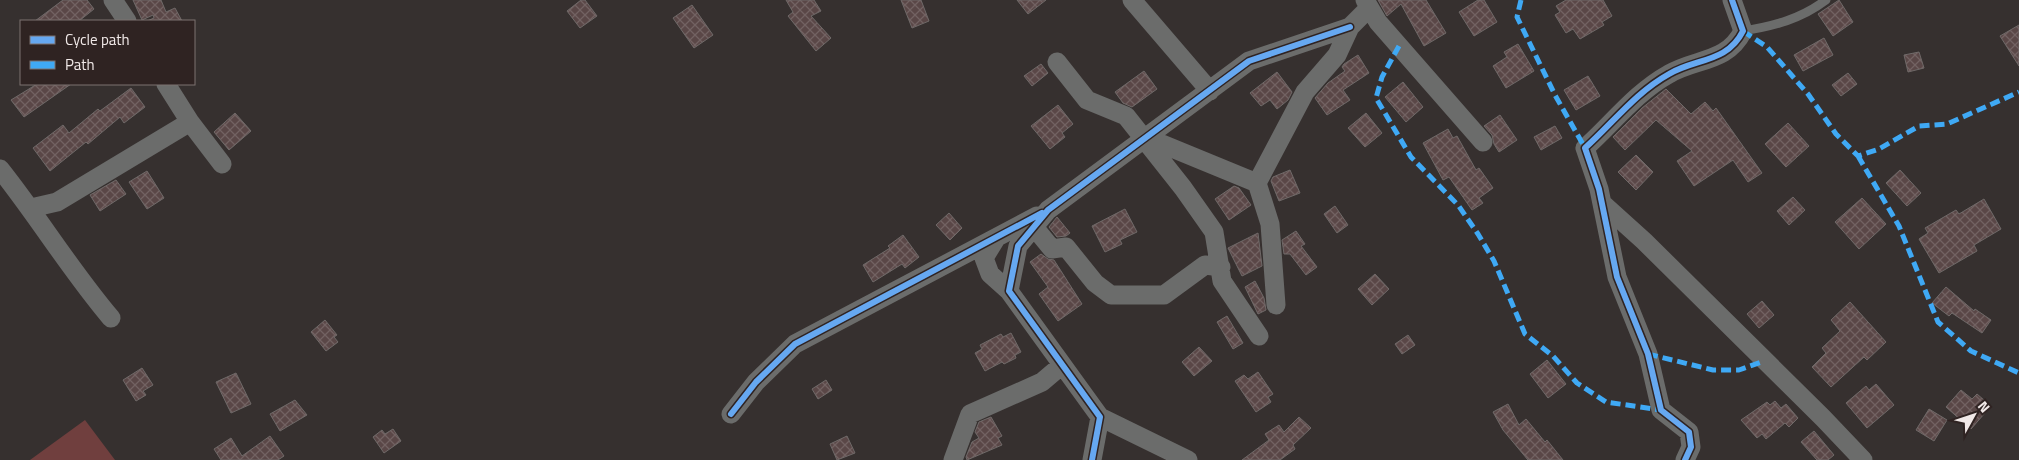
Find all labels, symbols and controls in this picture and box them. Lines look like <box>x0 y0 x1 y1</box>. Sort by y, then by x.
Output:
legend <box>20 20 195 85</box>
text: Cycle path <box>65 28 130 51</box>
text: Path <box>65 53 95 76</box>
north arrow <box>1949 390 1999 440</box>
text: N <box>1973 396 1996 417</box>

